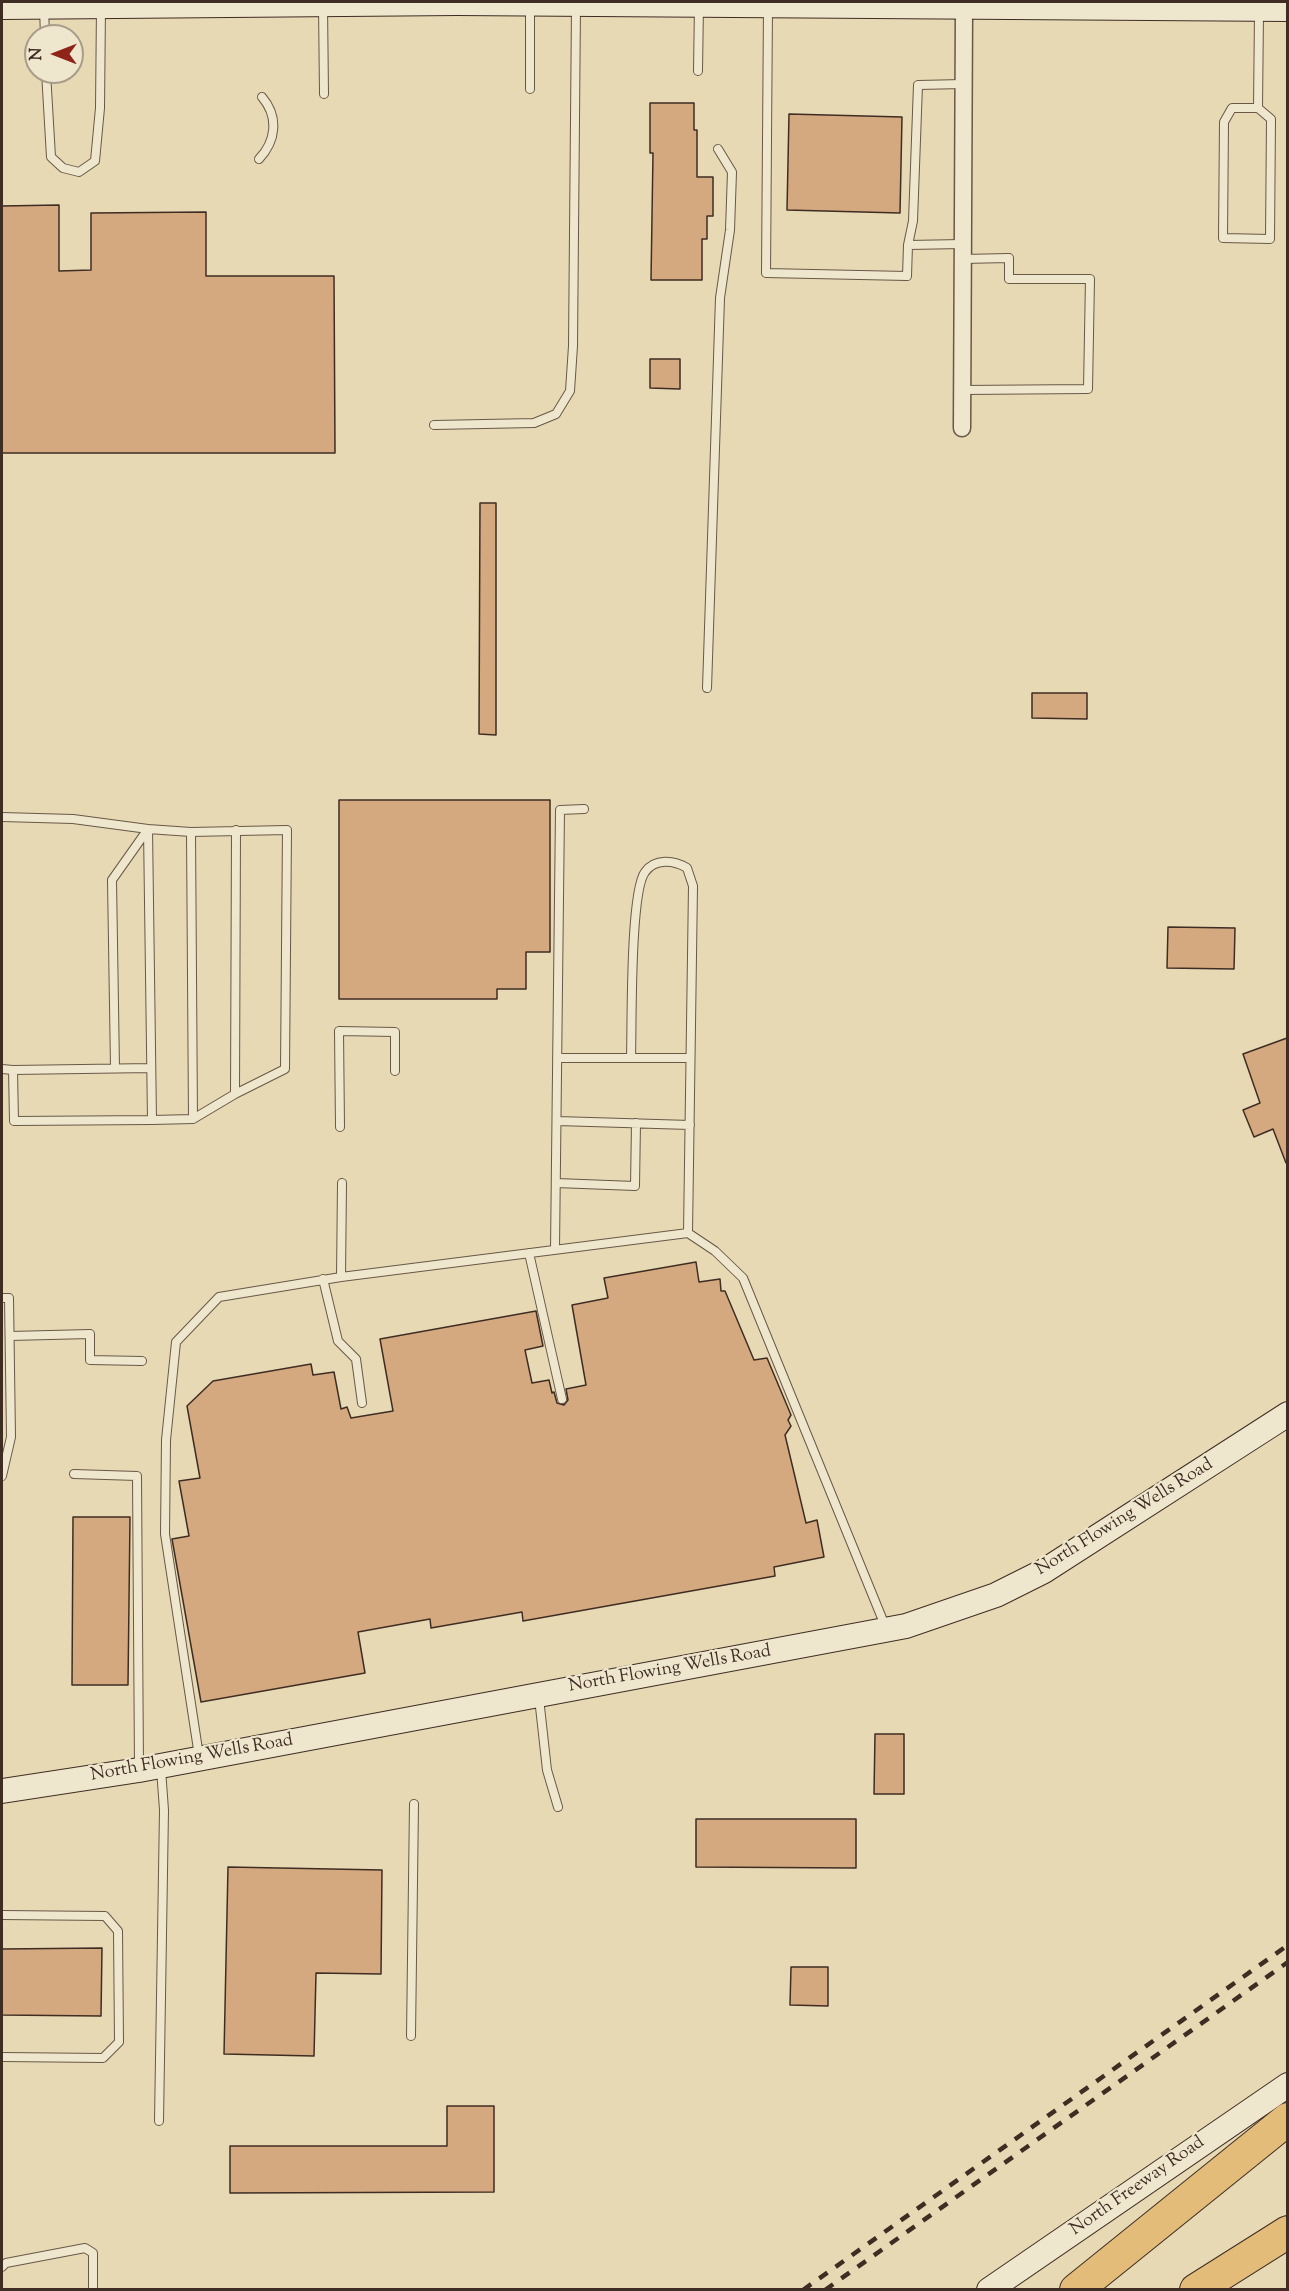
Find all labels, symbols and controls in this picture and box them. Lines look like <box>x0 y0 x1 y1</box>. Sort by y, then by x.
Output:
north arrow <box>24 24 84 84</box>
text: N <box>26 48 49 60</box>
street label: North Flowing Wells Road <box>1032 1455 1218 1581</box>
street label: North Flowing Wells Road <box>567 1642 773 1698</box>
street label: North Flowing Wells Road <box>89 1731 295 1787</box>
street label: North Freeway Road <box>1067 2133 1209 2241</box>

